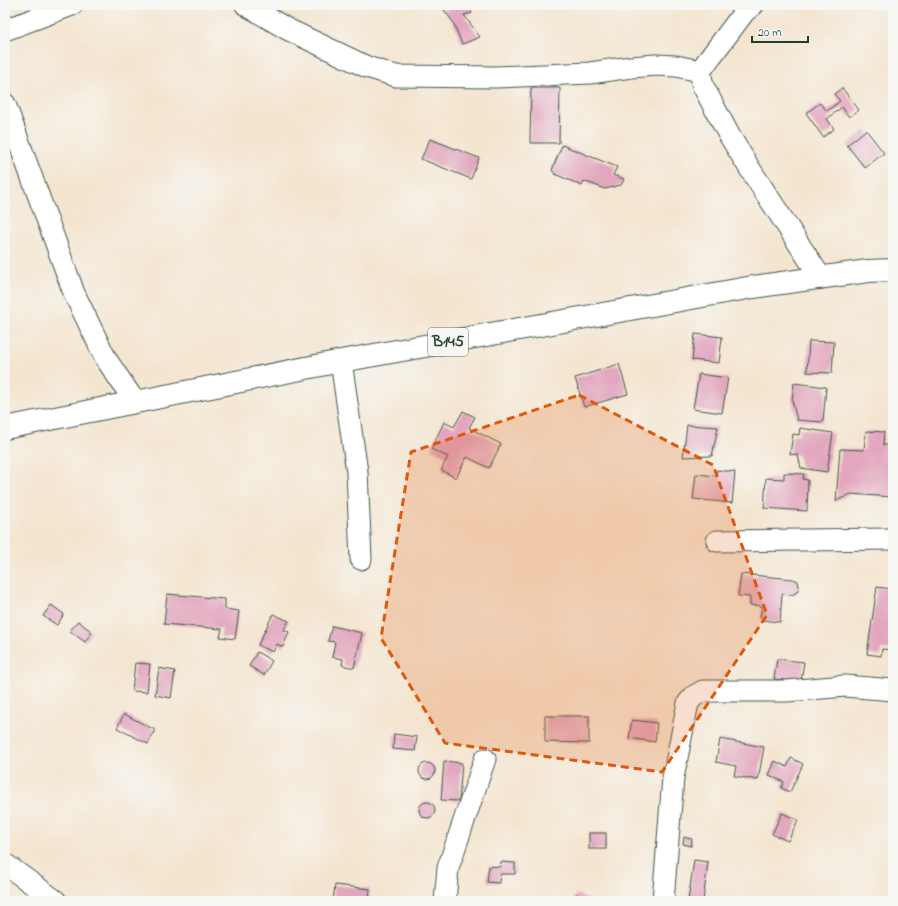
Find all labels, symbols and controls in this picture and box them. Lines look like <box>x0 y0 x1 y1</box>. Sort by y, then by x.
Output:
scale bar <box>752 18 808 44</box>
text: 20 m <box>758 24 781 42</box>
road number: B145 <box>428 328 468 356</box>

